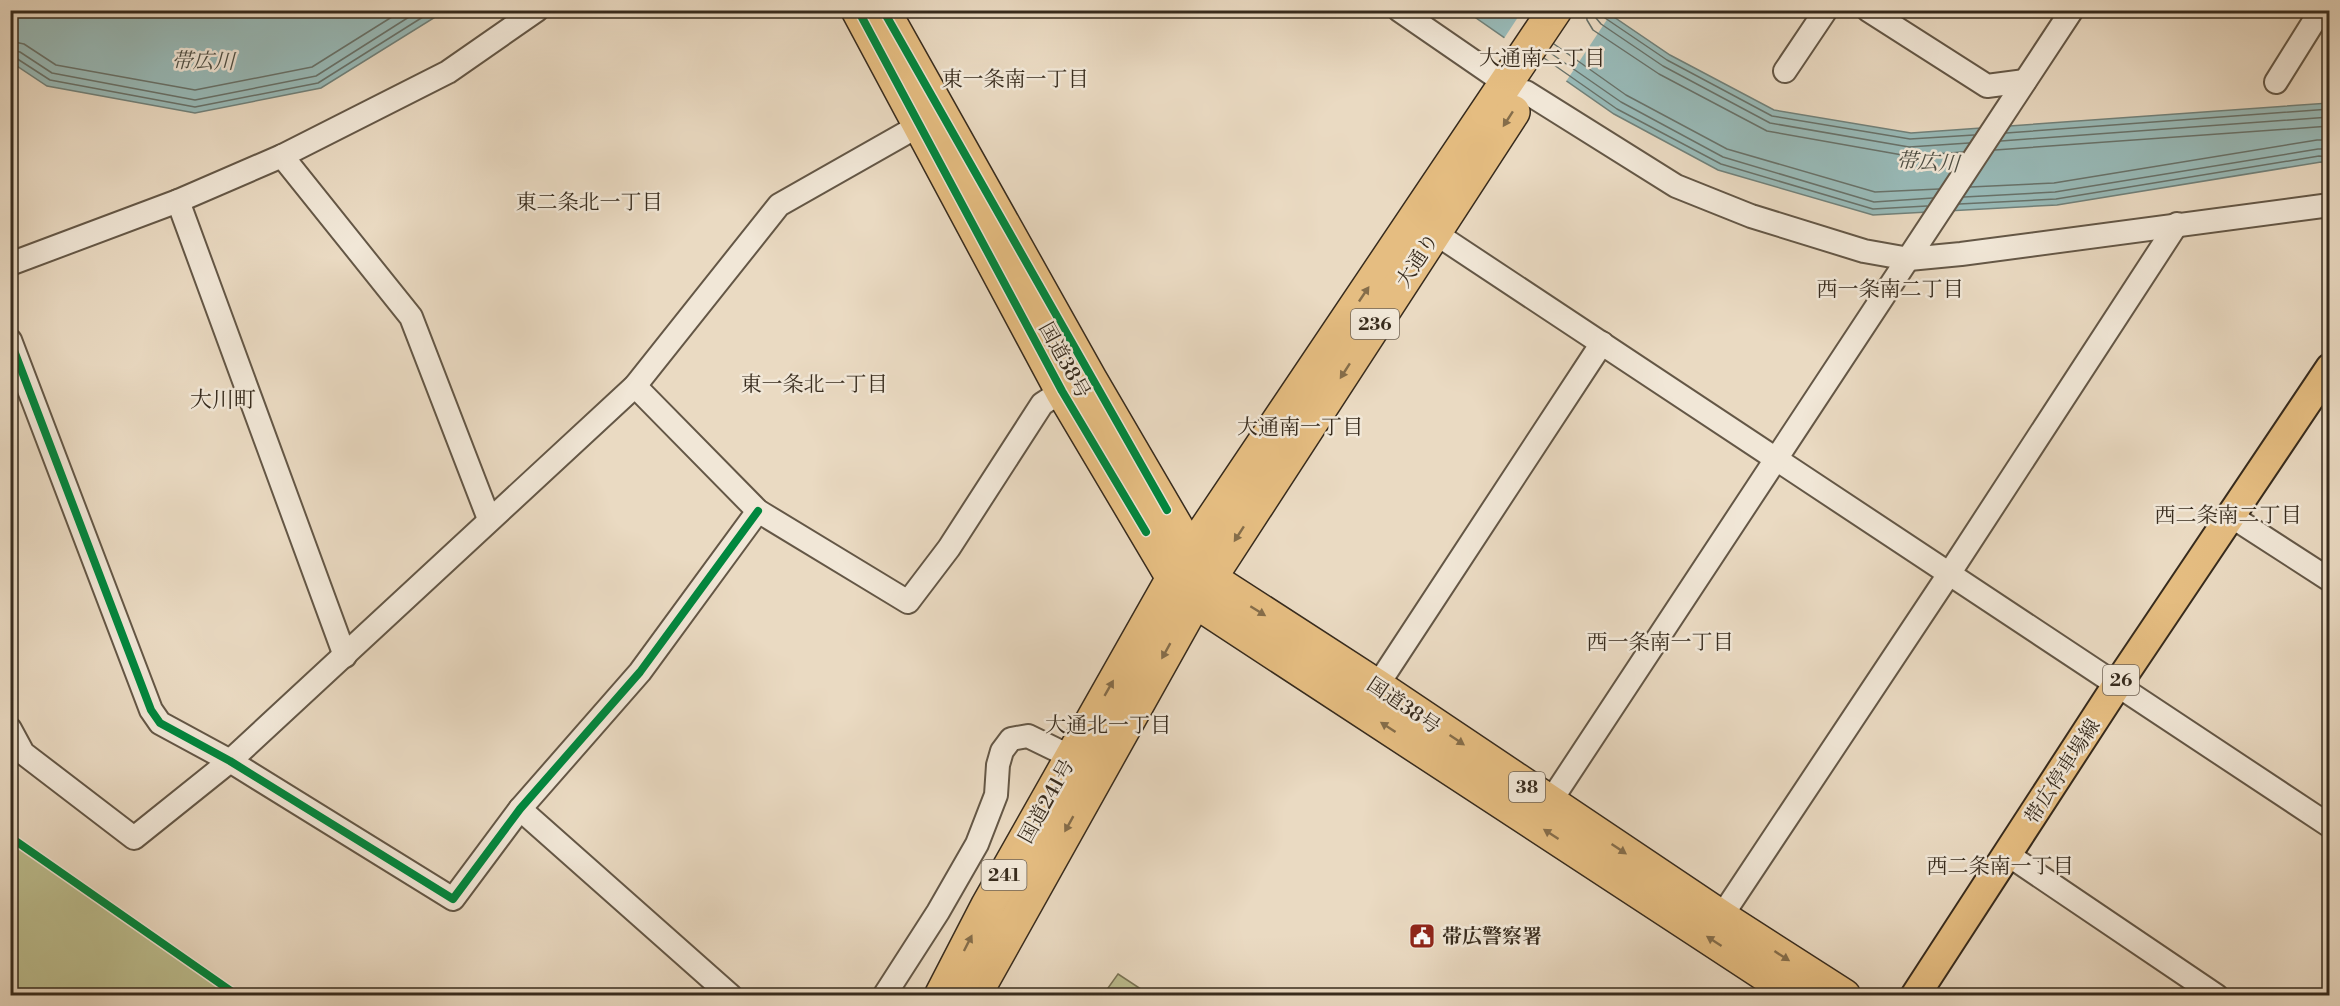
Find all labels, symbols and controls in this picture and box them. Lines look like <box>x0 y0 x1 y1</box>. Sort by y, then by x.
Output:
district label: 大通南二丁目 <box>1479 46 1605 72</box>
water label: 帯広川 <box>171 48 237 76</box>
district label: 東一条南一丁目 <box>942 67 1089 93</box>
one-way arrow <box>1503 111 1514 128</box>
water label: 帯広川 <box>1896 148 1962 178</box>
district label: 東二条北一丁目 <box>516 190 663 216</box>
street label: 大通り <box>1391 229 1445 293</box>
district label: 西一条南二丁目 <box>1817 277 1964 303</box>
one-way arrow <box>1358 286 1369 302</box>
road number: 236 <box>1351 309 1399 339</box>
street label: 国道38号 <box>1033 318 1095 403</box>
one-way arrow <box>1340 363 1351 379</box>
district label: 東一条北一丁目 <box>741 372 888 398</box>
district label: 大川町 <box>190 387 256 414</box>
district label: 大通南一丁目 <box>1237 415 1363 441</box>
district label: 西二条南二丁目 <box>2155 503 2302 529</box>
one-way arrow <box>1233 526 1244 543</box>
one-way arrow <box>1250 605 1267 616</box>
district label: 西一条南一丁目 <box>1587 630 1734 656</box>
one-way arrow <box>1162 643 1172 660</box>
road number: 26 <box>2103 665 2139 695</box>
street label: 国道38号 <box>1362 673 1445 740</box>
one-way arrow <box>1104 680 1115 696</box>
district label: 大通北一丁目 <box>1045 713 1171 739</box>
street label: 帯広停車場線 <box>2020 715 2106 829</box>
one-way arrow <box>1380 722 1396 733</box>
one-way arrow <box>1449 734 1465 745</box>
street label: 国道241号 <box>1014 755 1081 848</box>
road number: 38 <box>1509 772 1545 802</box>
one-way arrow <box>1064 816 1074 833</box>
one-way arrow <box>1542 829 1559 840</box>
one-way arrow <box>1610 843 1626 855</box>
district label: 西二条南一丁目 <box>1927 854 2074 880</box>
road number: 241 <box>982 860 1026 890</box>
public building icon: 帯広警察署 <box>1407 921 1437 951</box>
place label: 帯広警察署 <box>1442 925 1542 950</box>
one-way arrow <box>963 935 973 952</box>
one-way arrow <box>1706 935 1722 946</box>
one-way arrow <box>1774 950 1790 961</box>

